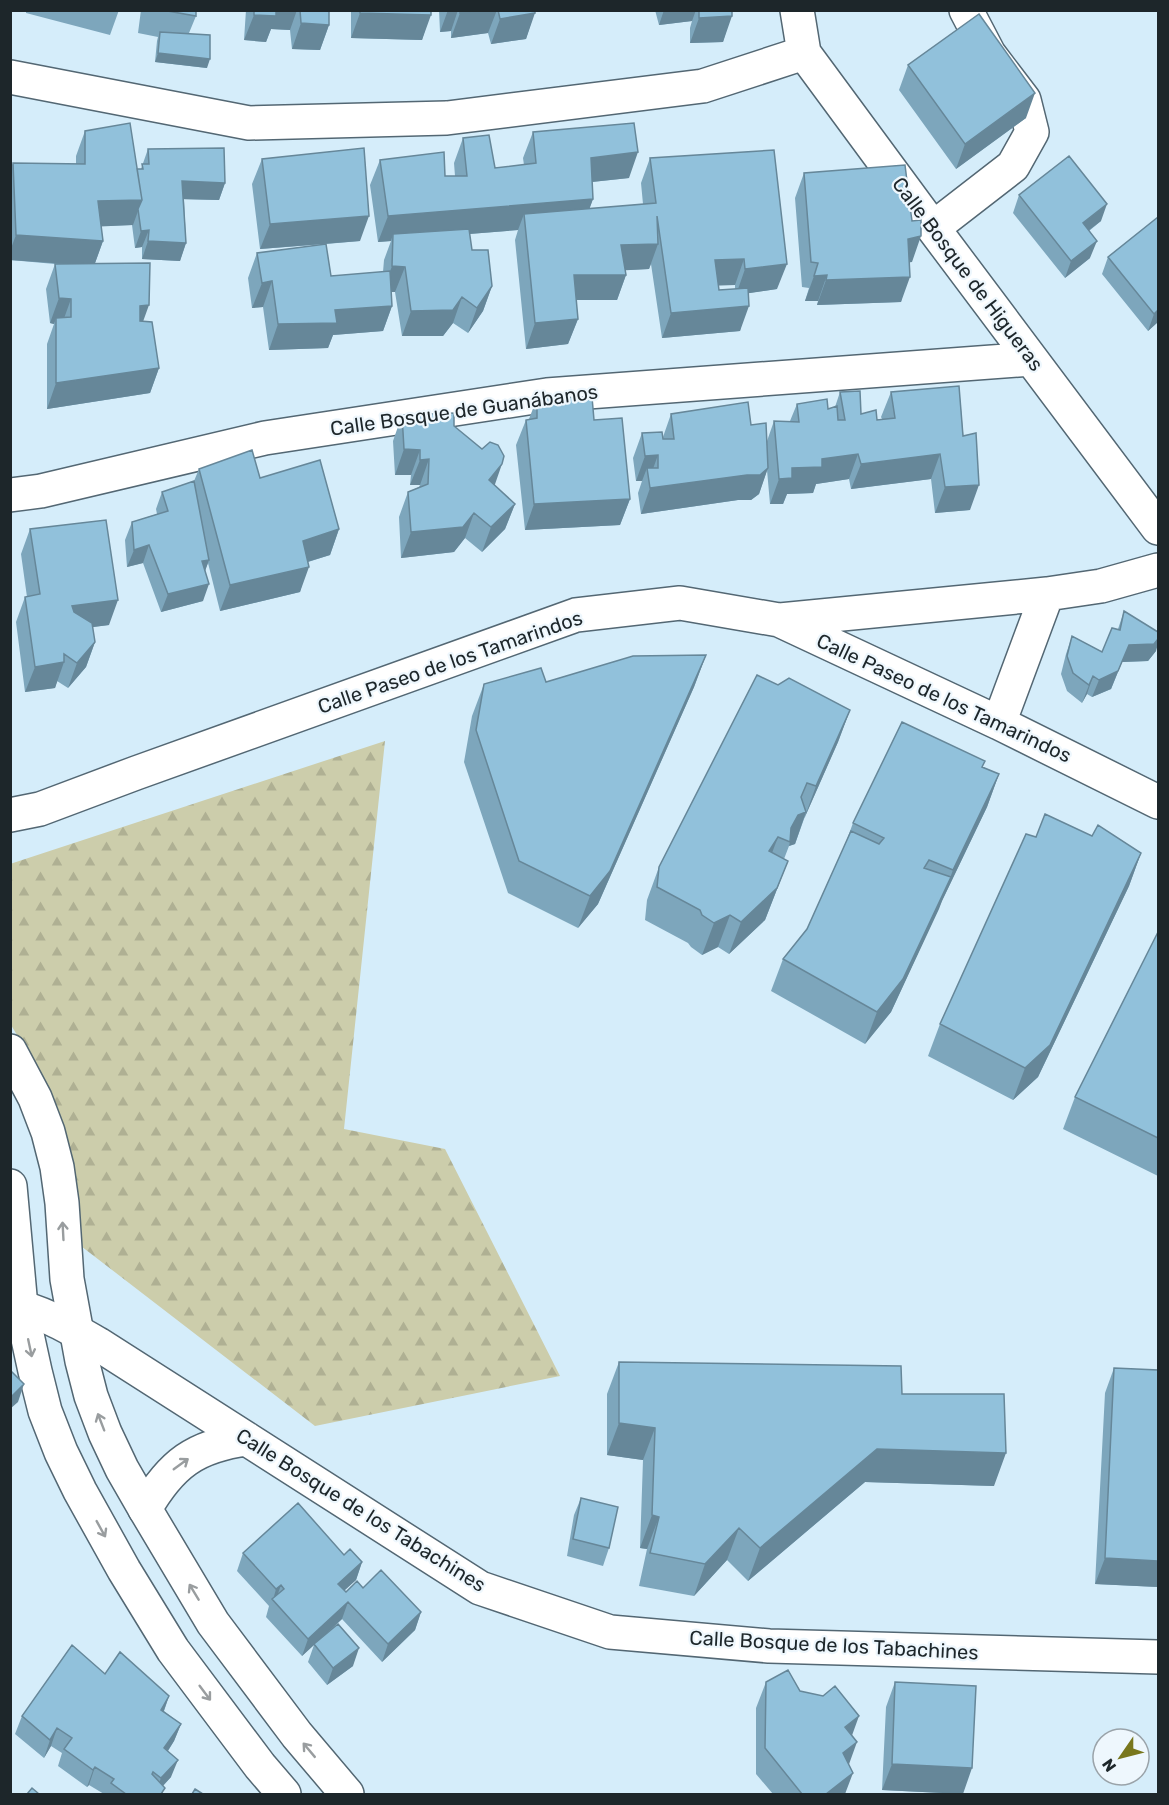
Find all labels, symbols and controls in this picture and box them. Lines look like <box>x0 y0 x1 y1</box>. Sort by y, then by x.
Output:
street label: Calle Bosque de Higueras <box>887 172 1049 376</box>
street label: Calle Bosque de Guanábanos <box>329 379 599 441</box>
street label: Calle Paseo de los Tamarindos <box>315 605 585 719</box>
street label: Calle Paseo de los Tamarindos <box>813 628 1075 768</box>
one-way arrow <box>57 1222 68 1242</box>
one-way arrow <box>24 1339 36 1358</box>
one-way arrow <box>95 1413 106 1431</box>
street label: Calle Bosque de los Tabachines <box>232 1423 490 1597</box>
one-way arrow <box>173 1457 189 1470</box>
one-way arrow <box>96 1519 107 1537</box>
one-way arrow <box>188 1584 200 1601</box>
street label: Calle Bosque de los Tabachines <box>689 1625 979 1665</box>
one-way arrow <box>199 1685 212 1701</box>
north arrow <box>1091 1727 1151 1787</box>
one-way arrow <box>302 1743 316 1758</box>
text: N <box>1098 1755 1120 1775</box>

